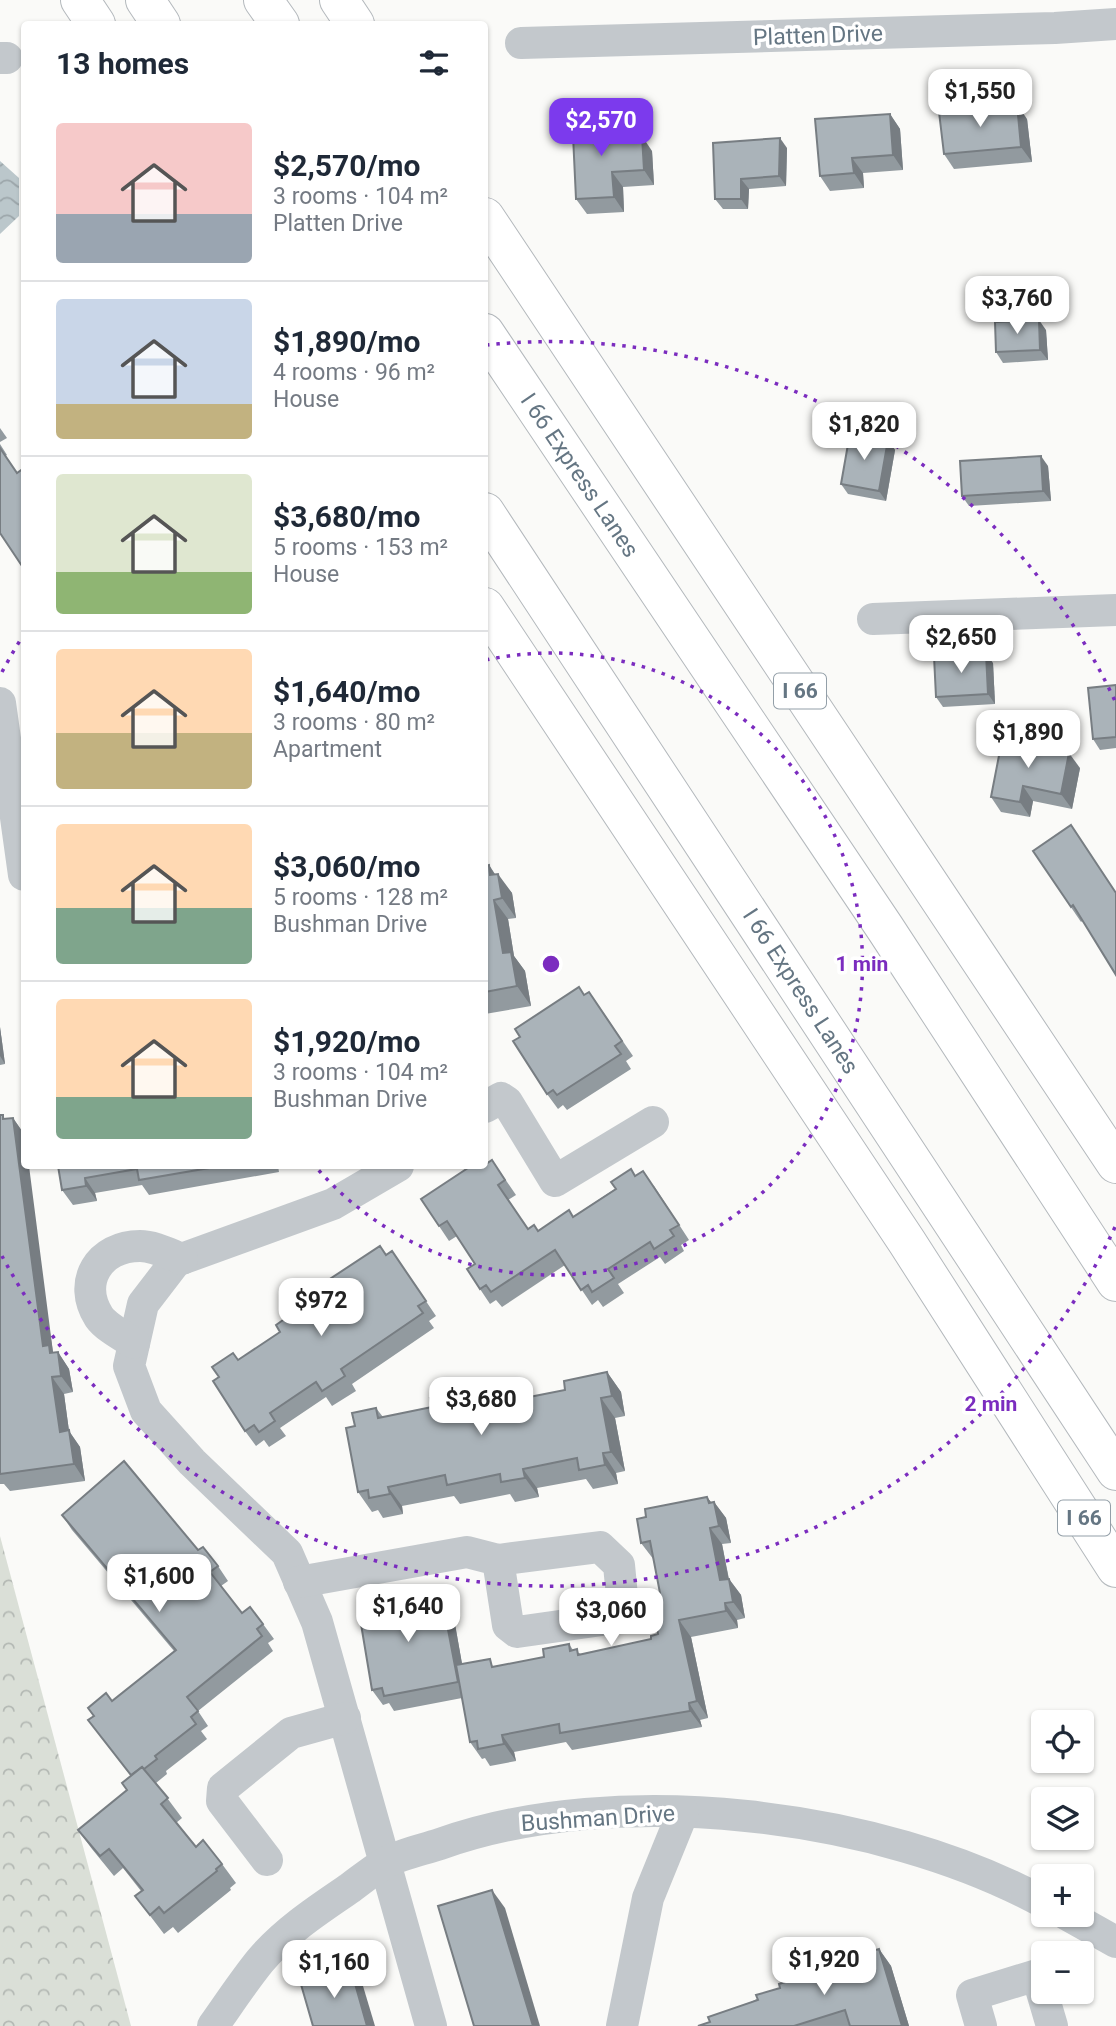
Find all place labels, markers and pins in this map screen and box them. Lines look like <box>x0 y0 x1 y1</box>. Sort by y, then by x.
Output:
pin: $1,550 <box>923 69 1037 129</box>
pin: $2,570 <box>544 99 658 158</box>
pin: $3,760 <box>960 276 1074 336</box>
pin: $1,820 <box>807 402 921 462</box>
pin: $2,650 <box>904 616 1018 675</box>
pin: $1,890 <box>971 710 1085 770</box>
centre of rings <box>539 952 563 976</box>
pin: $972 <box>280 1278 362 1338</box>
pin: $3,680 <box>424 1378 538 1437</box>
pin: $1,600 <box>102 1554 216 1614</box>
pin: $1,640 <box>351 1584 465 1644</box>
pin: $3,060 <box>554 1588 668 1648</box>
pin: $1,920 <box>767 1938 881 1997</box>
pin: $1,160 <box>277 1940 391 2000</box>

